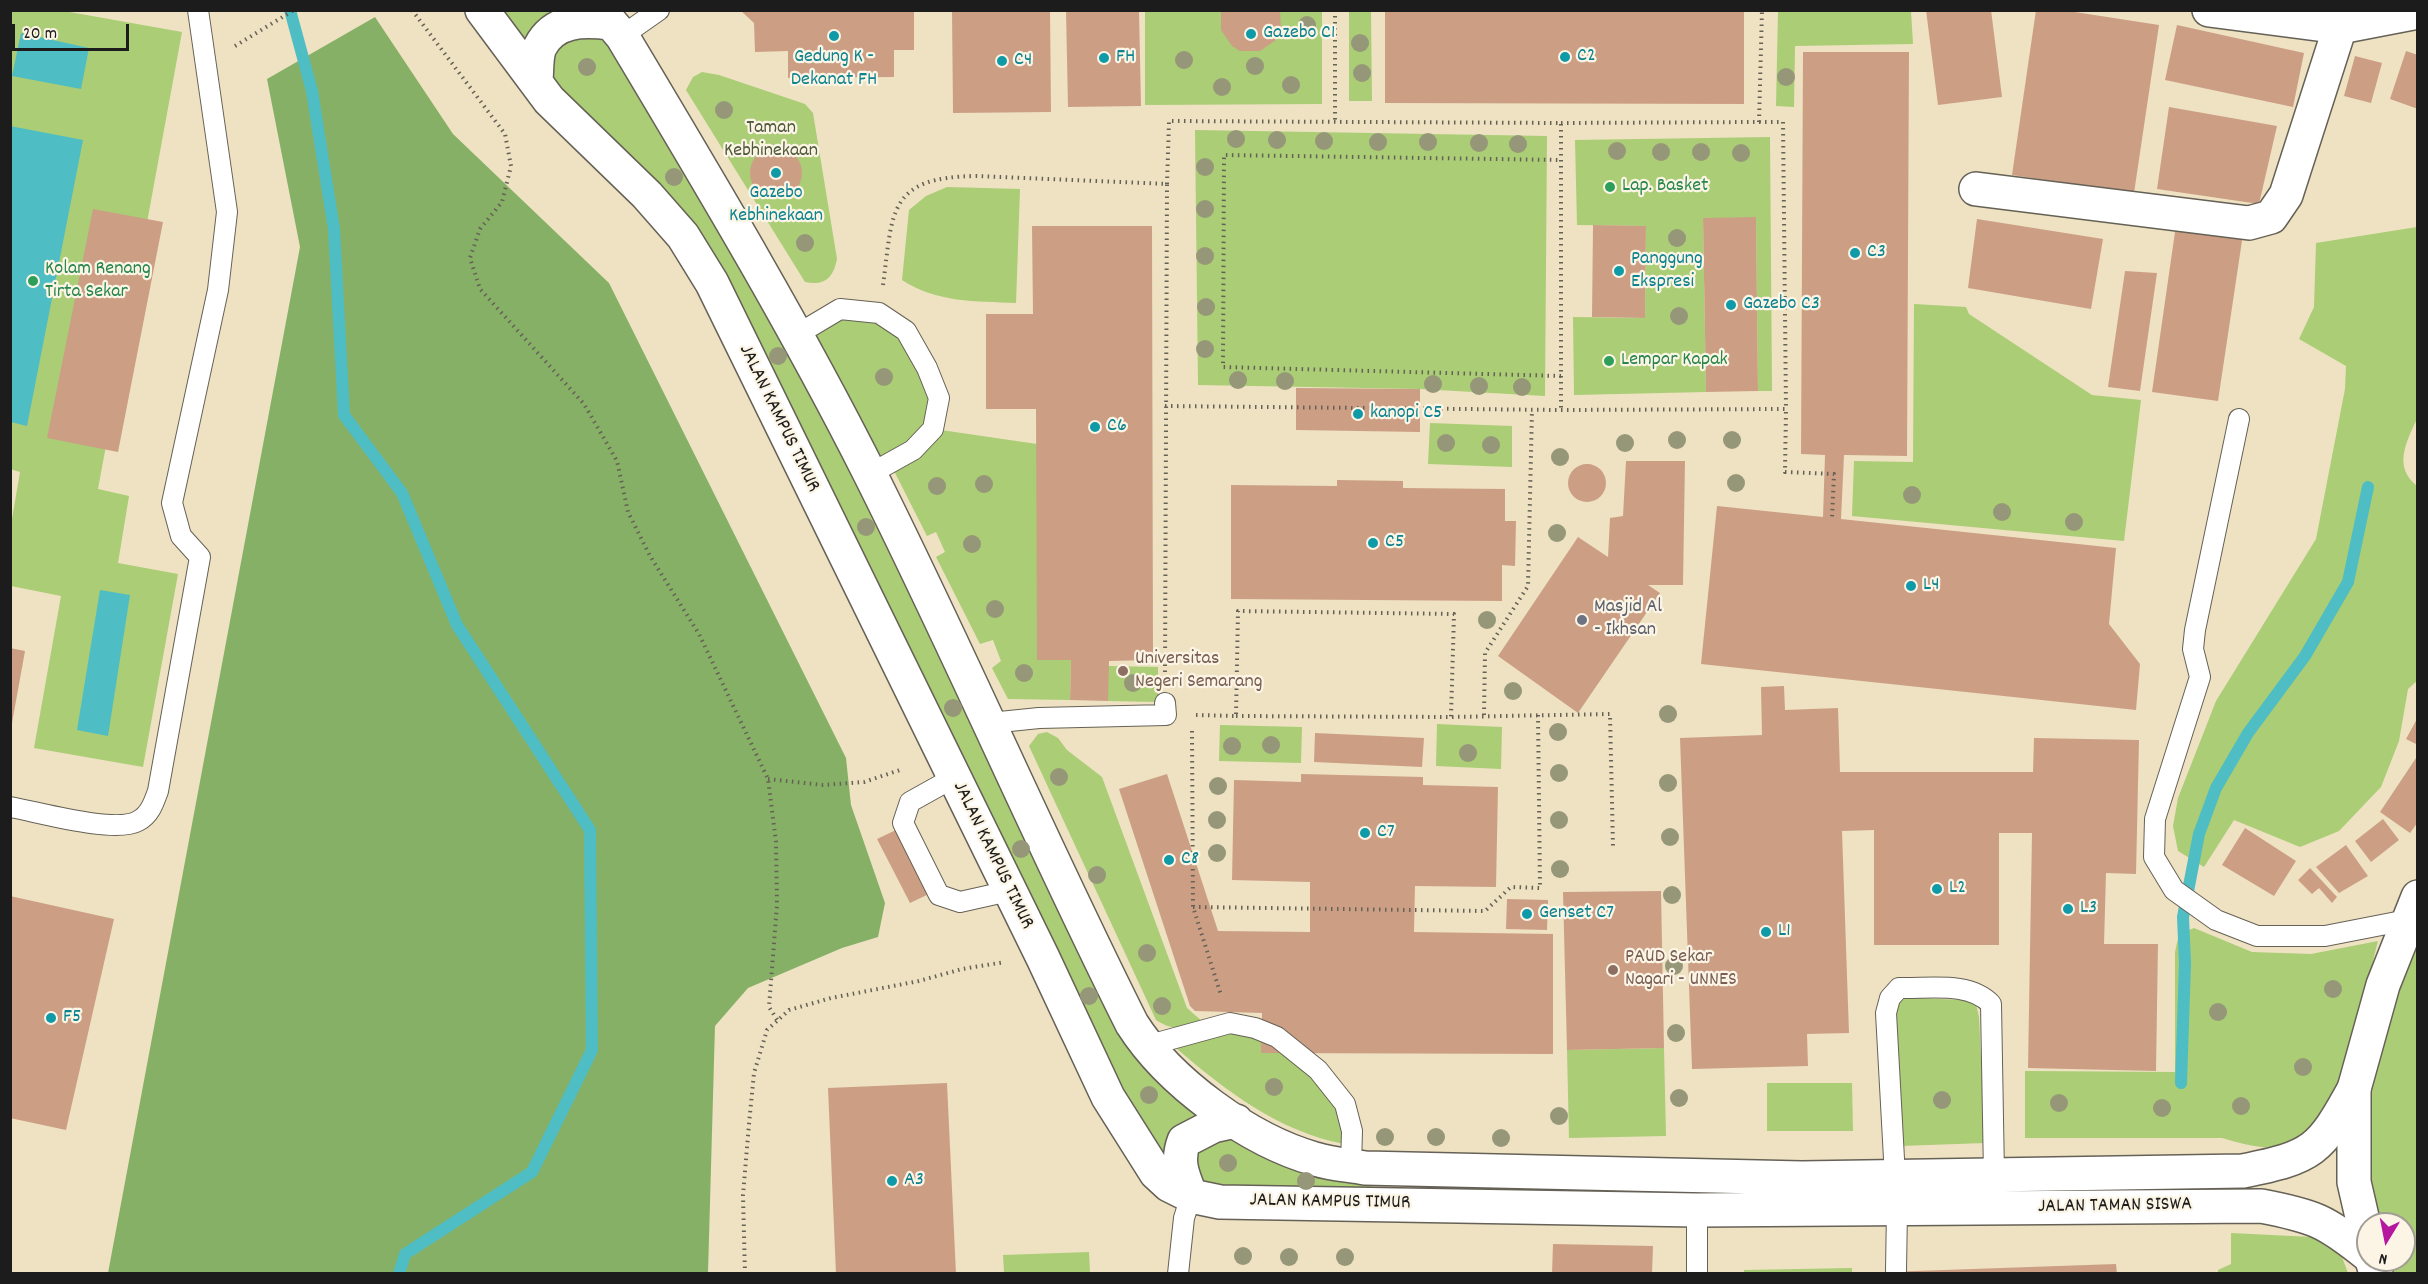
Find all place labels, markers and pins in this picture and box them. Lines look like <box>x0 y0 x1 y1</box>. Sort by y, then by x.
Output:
place label: Gazebo C1 <box>1263 22 1335 46</box>
marker: Gazebo C1 <box>1244 27 1258 41</box>
marker: Gedung K - Dekanat FH <box>827 29 841 43</box>
place label: C2 <box>1577 45 1596 69</box>
place label: Gedung K - Dekanat FH <box>791 46 877 93</box>
place label: FH <box>1116 46 1135 70</box>
place label: C4 <box>1014 49 1032 73</box>
marker: C2 <box>1558 50 1572 64</box>
marker: FH <box>1097 51 1111 65</box>
marker: C4 <box>995 54 1009 68</box>
marker: Gazebo Kebhinekaan <box>769 166 783 180</box>
place label: Lap. Basket <box>1622 175 1708 199</box>
marker: Lap. Basket <box>1603 180 1617 194</box>
place label: Gazebo Kebhinekaan <box>729 182 823 229</box>
place label: C3 <box>1867 241 1886 265</box>
marker: C3 <box>1848 246 1862 260</box>
place label: Panggung Ekspresi <box>1631 248 1703 295</box>
place label: Kolam Renang Tirta Sekar <box>45 258 151 305</box>
marker: Panggung Ekspresi <box>1612 264 1626 278</box>
marker: Kolam Renang Tirta Sekar <box>26 274 40 288</box>
place label: Gazebo C3 <box>1743 293 1820 317</box>
marker: Gazebo C3 <box>1724 298 1738 312</box>
place label: Lempar Kapak <box>1621 349 1728 373</box>
marker: Lempar Kapak <box>1602 354 1616 368</box>
place label: kanopi C5 <box>1370 402 1442 426</box>
marker: kanopi C5 <box>1351 407 1365 421</box>
place label: C6 <box>1107 415 1127 439</box>
marker: C6 <box>1088 420 1102 434</box>
place label: C5 <box>1385 531 1404 555</box>
marker: C5 <box>1366 536 1380 550</box>
place label: L4 <box>1923 574 1939 598</box>
marker: L4 <box>1904 579 1918 593</box>
place label: Masjid Al - Ikhsan <box>1594 596 1662 643</box>
marker: Masjid Al - Ikhsan <box>1575 613 1589 627</box>
place label: Universitas Negeri Semarang <box>1135 648 1262 695</box>
marker: Universitas Negeri Semarang <box>1116 664 1130 678</box>
place label: C7 <box>1377 821 1395 845</box>
marker: C7 <box>1358 826 1372 840</box>
place label: C8 <box>1181 848 1199 872</box>
marker: C8 <box>1162 853 1176 867</box>
place label: L2 <box>1949 877 1966 901</box>
marker: L2 <box>1930 882 1944 896</box>
place label: L3 <box>2080 897 2097 921</box>
place label: Genset C7 <box>1539 902 1614 926</box>
marker: L3 <box>2061 902 2075 916</box>
marker: Genset C7 <box>1520 907 1534 921</box>
place label: L1 <box>1778 920 1791 944</box>
marker: L1 <box>1759 925 1773 939</box>
place label: PAUD Sekar Nagari - UNNES <box>1625 946 1737 993</box>
marker: PAUD Sekar Nagari - UNNES <box>1606 963 1620 977</box>
place label: F5 <box>63 1006 81 1030</box>
marker: F5 <box>44 1011 58 1025</box>
place label: A3 <box>904 1169 924 1193</box>
marker: A3 <box>885 1174 899 1188</box>

